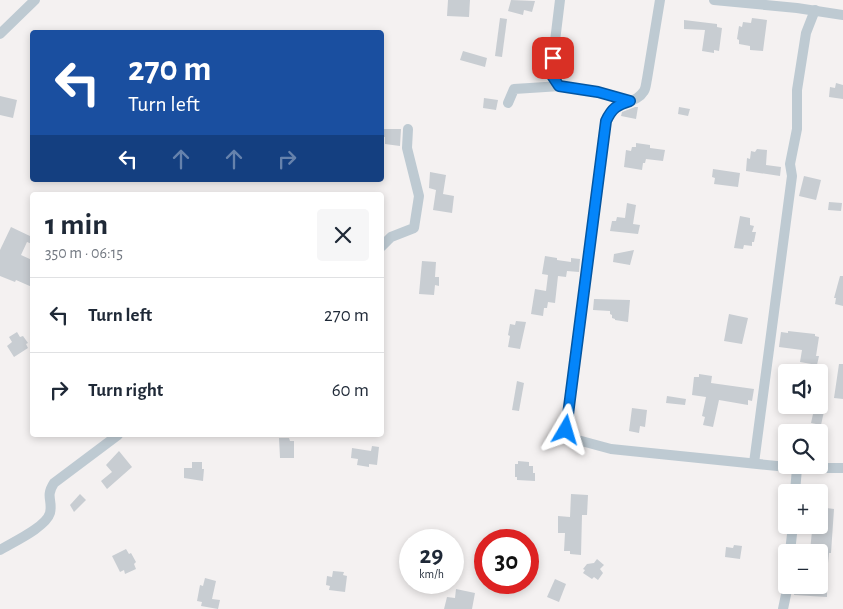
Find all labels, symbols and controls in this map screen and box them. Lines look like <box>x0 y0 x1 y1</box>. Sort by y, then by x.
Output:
pin <box>532 37 574 79</box>
icon: arrive <box>539 44 567 72</box>
icon: left <box>45 50 110 115</box>
text: 270 m <box>128 52 211 87</box>
text: Turn left <box>128 93 200 115</box>
icon: left <box>114 145 142 173</box>
icon: ahead <box>167 145 195 173</box>
icon: ahead <box>220 145 248 173</box>
icon: right <box>273 145 301 173</box>
button: close <box>317 209 369 261</box>
text: 1 min <box>45 210 108 240</box>
text: 350 m · 06:15 <box>45 245 123 261</box>
icon: left <box>45 301 73 329</box>
text: Turn left <box>88 306 152 325</box>
text: 270 m <box>324 306 369 325</box>
map controls <box>778 364 828 594</box>
button: sound <box>778 364 828 414</box>
icon: right <box>45 376 73 404</box>
text: Turn right <box>88 381 163 400</box>
text: 60 m <box>332 381 369 400</box>
position arrow <box>539 403 591 455</box>
button: search <box>778 424 828 474</box>
button: + <box>778 484 828 534</box>
speed limit sign: 30 <box>474 529 539 594</box>
text: 29 <box>420 543 443 568</box>
button: − <box>778 544 828 594</box>
text: km/h <box>419 568 444 580</box>

